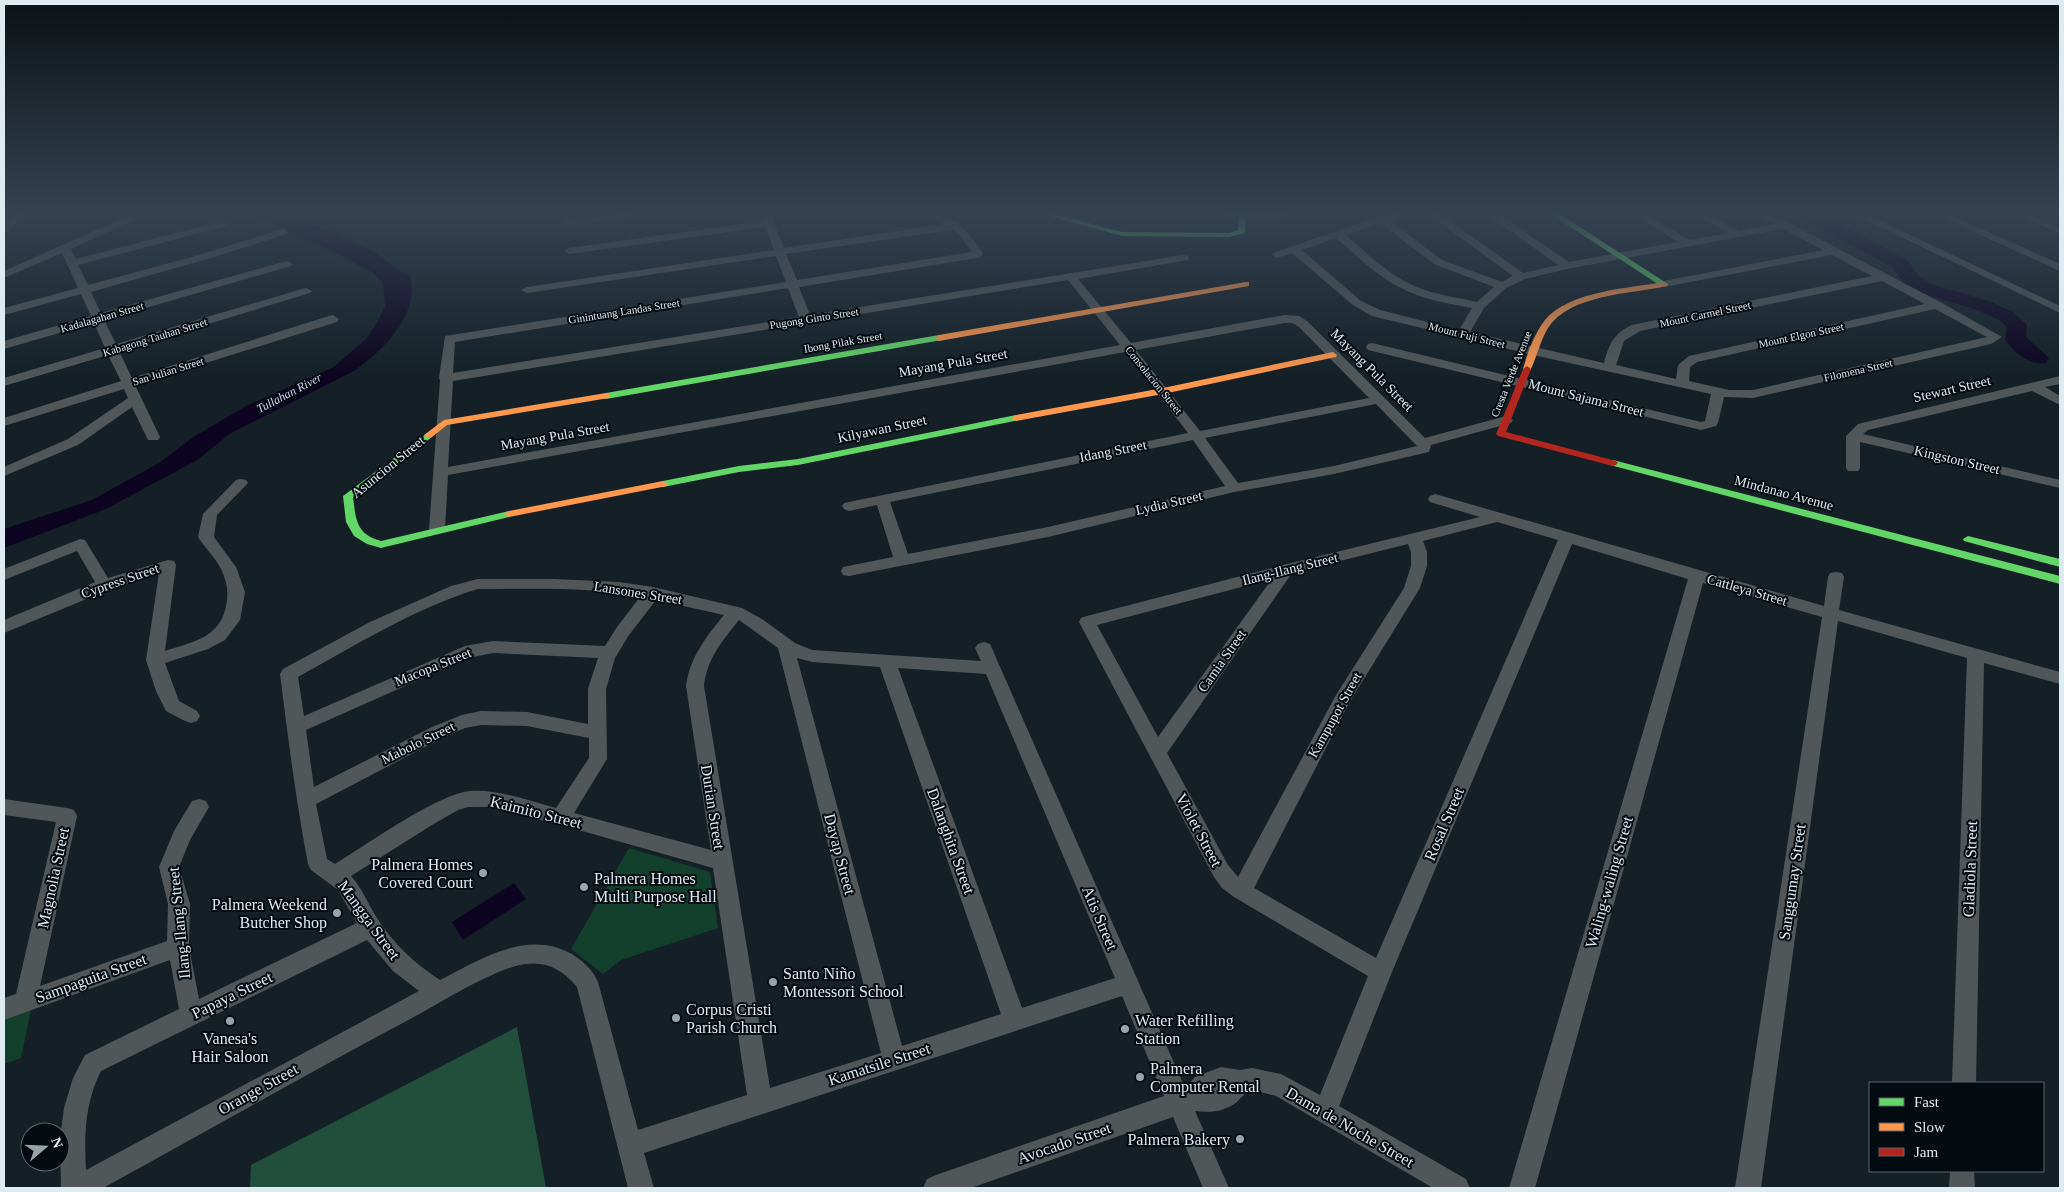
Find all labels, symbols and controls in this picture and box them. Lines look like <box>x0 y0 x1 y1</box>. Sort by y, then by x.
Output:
street label: Ginintuang Landas Street <box>568 296 680 326</box>
street label: Mount Carmel Street <box>1658 298 1752 330</box>
street label: Kadalagahan Street <box>59 299 145 335</box>
street label: Pugong Ginto Street <box>769 305 859 331</box>
street label: Kabagong Tauhan Street <box>101 315 209 359</box>
street label: Mount Fuji Street <box>1428 320 1506 350</box>
street label: Mount Elgon Street <box>1757 320 1845 350</box>
street label: Mayang Pula Street <box>1328 326 1416 414</box>
street label: Ibong Pilak Street <box>803 329 883 355</box>
street label: Cresta Verde Avenue <box>1488 329 1534 419</box>
street label: Consolacion Street <box>1123 344 1185 416</box>
street label: Mayang Pula Street <box>897 346 1009 380</box>
street label: San Julian Street <box>131 354 205 388</box>
street label: Filomena Street <box>1823 356 1893 384</box>
water label: Tullahan River <box>254 370 324 416</box>
street label: Stewart Street <box>1912 373 1992 405</box>
street label: Mount Sajama Street <box>1527 376 1645 420</box>
street label: Kilyawan Street <box>836 412 928 446</box>
street label: Mayang Pula Street <box>499 419 611 453</box>
street label: Asuncion Street <box>348 433 428 501</box>
street label: Idang Street <box>1078 437 1148 465</box>
street label: Kingston Street <box>1913 443 2001 477</box>
street label: Mindanao Avenue <box>1733 473 1835 513</box>
street label: Lydia Street <box>1134 488 1204 518</box>
street label: Ilang-Ilang Street <box>1240 550 1340 588</box>
street label: Cypress Street <box>79 561 161 601</box>
street label: Cattleya Street <box>1705 571 1789 609</box>
street label: Lansones Street <box>593 579 683 607</box>
street label: Camia Street <box>1195 627 1249 695</box>
street label: Macopa Street <box>393 645 474 689</box>
street label: Kampupot Street <box>1305 670 1365 760</box>
street label: Mabolo Street <box>379 719 457 767</box>
street label: Durian Street <box>698 763 728 851</box>
street label: Rosal Street <box>1421 784 1467 863</box>
street label: Dalanghita Street <box>923 786 978 897</box>
street label: Violet Street <box>1173 791 1226 870</box>
street label: Kaimito Street <box>488 792 584 832</box>
street label: Dayap Street <box>820 812 859 897</box>
street label: Waling-waling Street <box>1582 814 1637 950</box>
street label: Gladiola Street <box>1960 820 1980 917</box>
street label: Sanggumay Street <box>1775 822 1810 941</box>
street label: Magnolia Street <box>34 825 73 930</box>
place label: Palmera Homes Covered Court <box>371 856 474 891</box>
street label: Ilang-Ilang Street <box>165 866 194 980</box>
marker: Palmera Homes Covered Court <box>477 867 489 879</box>
place label: Palmera Homes Multi Purpose Hall <box>594 870 717 906</box>
street label: Mangga Street <box>334 877 404 964</box>
marker: Palmera Homes Multi Purpose Hall <box>578 881 590 893</box>
street label: Atis Street <box>1079 883 1121 953</box>
place label: Palmera Weekend Butcher Shop <box>212 896 327 932</box>
marker: Palmera Weekend Butcher Shop <box>331 907 343 919</box>
street label: Sampaguita Street <box>33 950 150 1007</box>
place label: Santo Niño Montessori School <box>783 965 904 1000</box>
street label: Papaya Street <box>189 968 276 1023</box>
marker: Santo Niño Montessori School <box>767 976 779 988</box>
place label: Corpus Cristi Parish Church <box>686 1001 777 1036</box>
marker: Corpus Cristi Parish Church <box>670 1012 682 1024</box>
place label: Water Refilling Station <box>1135 1012 1234 1047</box>
marker: Vanesa's Hair Saloon <box>224 1015 236 1027</box>
marker: Water Refilling Station <box>1119 1023 1131 1035</box>
place label: Vanesa's Hair Saloon <box>192 1030 268 1065</box>
street label: Kamatsile Street <box>826 1039 933 1088</box>
street label: Orange Street <box>215 1060 302 1119</box>
place label: Palmera Computer Rental <box>1150 1060 1260 1096</box>
marker: Palmera Computer Rental <box>1134 1071 1146 1083</box>
legend <box>1869 1082 2044 1172</box>
street label: Dama de Noche Street <box>1283 1084 1417 1171</box>
text: Fast <box>1914 1094 1940 1110</box>
street label: Avocado Street <box>1015 1119 1114 1167</box>
text: Slow <box>1914 1119 1945 1135</box>
north arrow <box>20 1122 70 1172</box>
place label: Palmera Bakery <box>1127 1131 1230 1149</box>
marker: Palmera Bakery <box>1234 1133 1246 1145</box>
text: N <box>48 1136 66 1150</box>
text: Jam <box>1914 1144 1938 1160</box>

